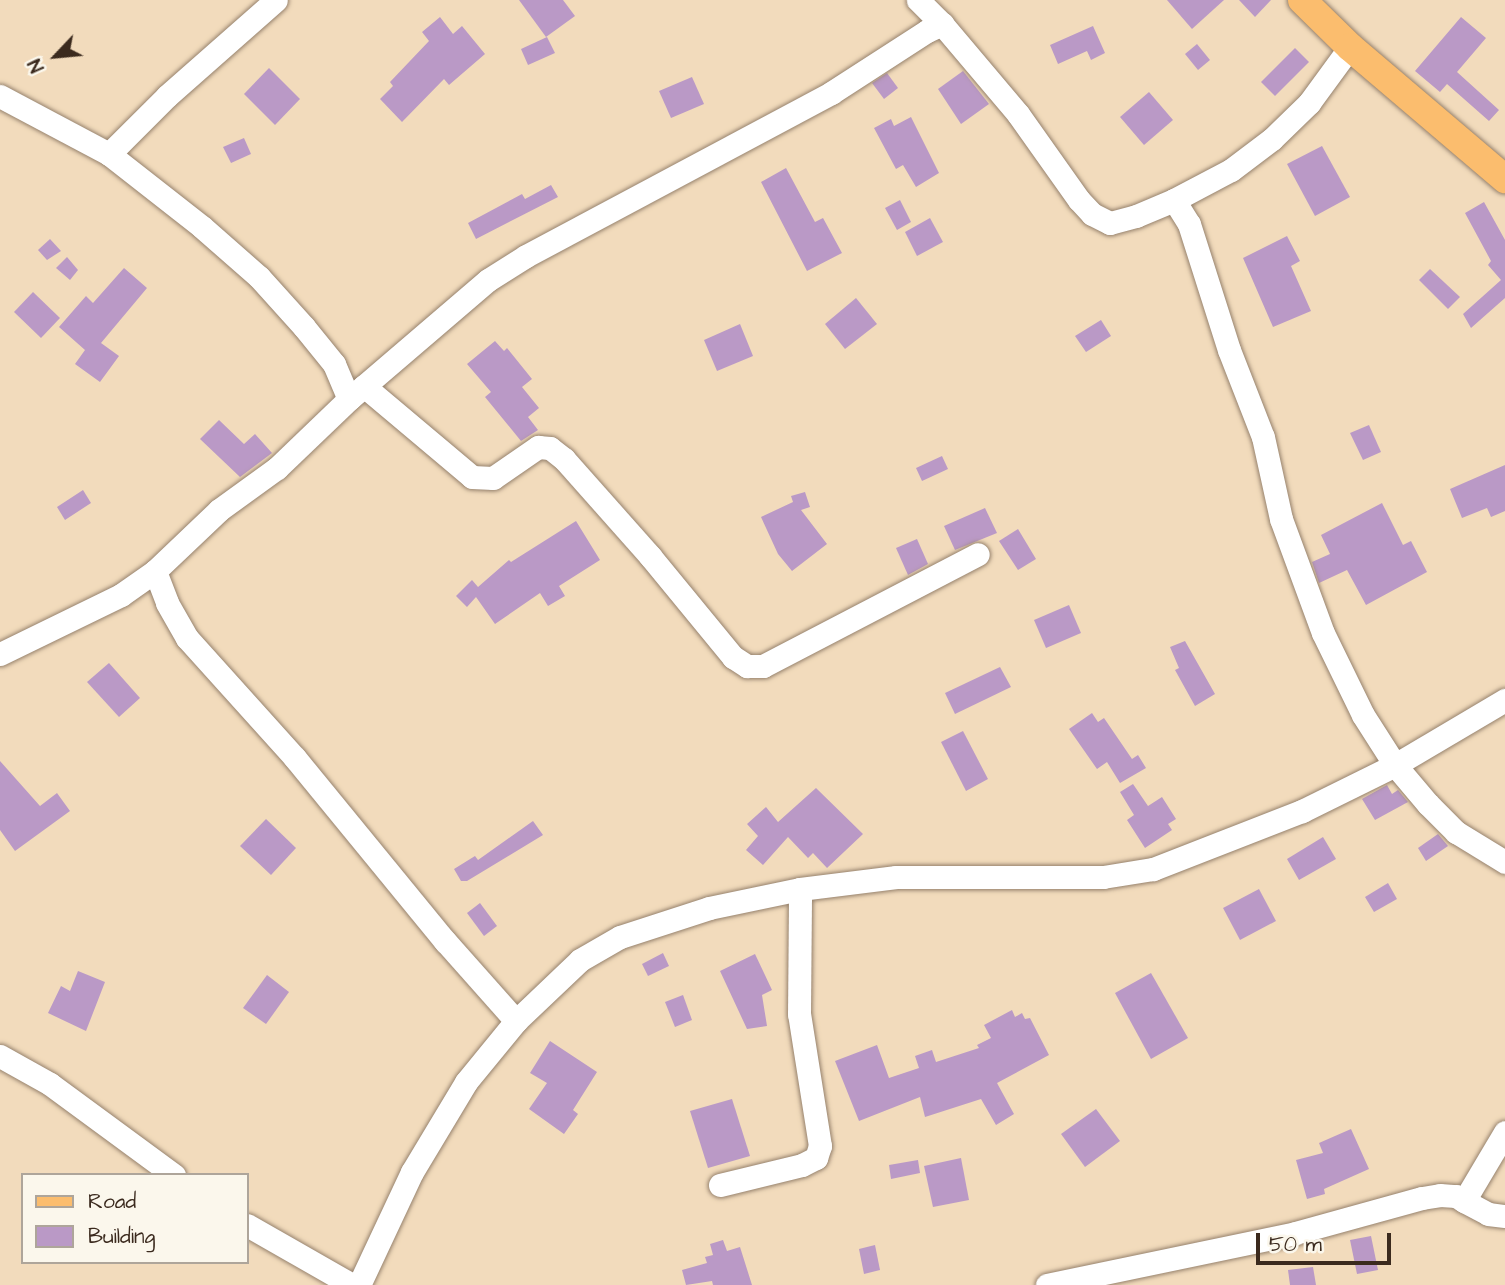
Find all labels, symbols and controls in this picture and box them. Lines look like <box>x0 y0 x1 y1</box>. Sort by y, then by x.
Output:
north arrow <box>21 21 91 91</box>
text: N <box>22 54 51 77</box>
legend <box>21 1173 248 1264</box>
text: Road <box>88 1187 136 1216</box>
scale bar <box>1260 1218 1395 1262</box>
text: Building <box>88 1222 155 1251</box>
text: 50 m <box>1269 1230 1322 1259</box>

